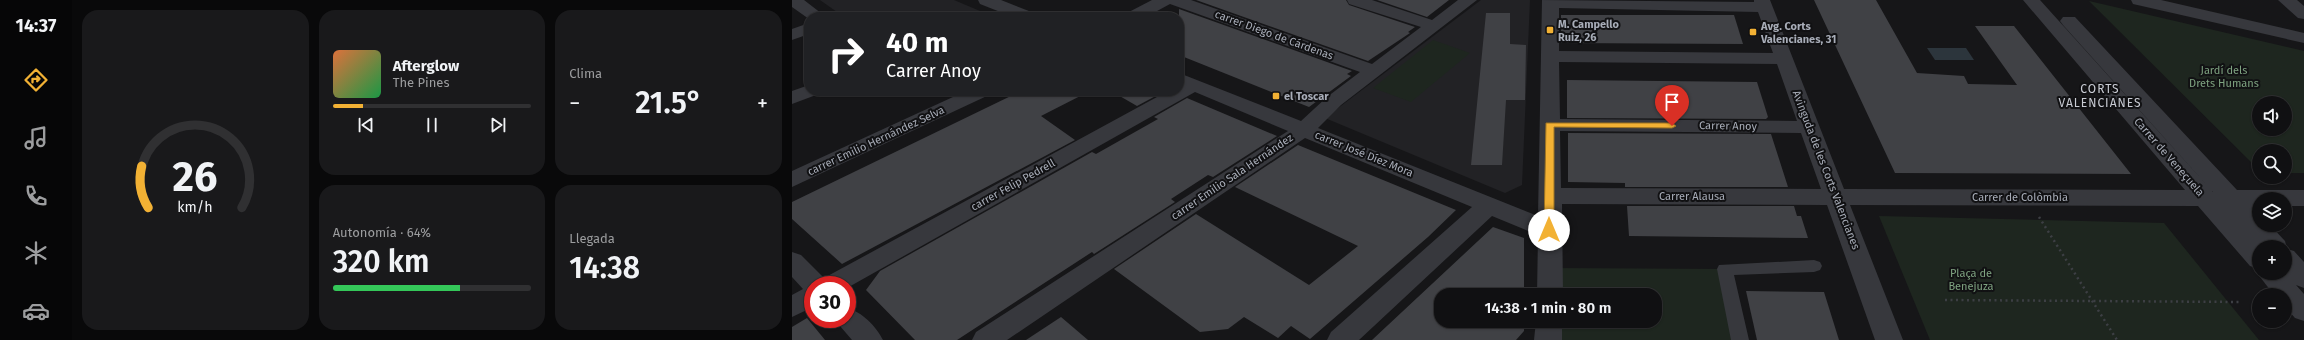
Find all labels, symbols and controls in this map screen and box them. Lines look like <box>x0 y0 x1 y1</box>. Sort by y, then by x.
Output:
street label: carrer Diego de Cárdenas <box>1213 8 1335 62</box>
text: 14:37 <box>16 15 56 37</box>
place label: M. Campello Ruiz, 26 <box>1558 18 1620 44</box>
place label: Avg. Corts Valencianes, 31 <box>1760 20 1836 46</box>
marker: M. Campello Ruiz, 26 <box>1545 25 1555 35</box>
text: 40 m <box>886 26 949 59</box>
marker: Avg. Corts Valencianes, 31 <box>1748 27 1758 37</box>
icon: right <box>820 28 872 80</box>
text: Afterglow <box>393 57 459 75</box>
text: Carrer Anoy <box>886 60 981 82</box>
park label: Jardí dels Drets Humans <box>2189 64 2259 90</box>
icon: directions <box>22 66 50 94</box>
text: Clima <box>569 66 602 81</box>
text: The Pines <box>393 75 450 90</box>
district label: CORTS VALENCIANES <box>2058 82 2142 110</box>
text: 21.5° <box>635 85 702 121</box>
pin <box>1655 85 1689 126</box>
street label: Avinguda de les Corts Valencianes <box>1790 89 1862 251</box>
text: − <box>569 90 580 117</box>
text: + <box>757 90 768 117</box>
place label: el Toscar <box>1284 90 1329 103</box>
marker: el Toscar <box>1271 91 1281 101</box>
icon: arrive <box>1661 91 1683 113</box>
map controls <box>2252 96 2292 328</box>
button: sound <box>2252 96 2292 136</box>
street label: carrer Emilio Hernández Selva <box>805 104 947 178</box>
icon: previous <box>355 114 377 136</box>
icon: pause <box>421 114 443 136</box>
icon: next <box>487 114 509 136</box>
street label: Carrer de Veneçuela <box>2131 115 2207 199</box>
street label: Carrer Anoy <box>1699 119 1758 133</box>
icon: music <box>22 124 50 152</box>
street label: carrer José Díez Mora <box>1313 128 1415 180</box>
street label: carrer Emilio Sala Hernández <box>1169 131 1296 223</box>
button: search <box>2252 144 2292 184</box>
text: 26 <box>173 152 218 202</box>
street label: carrer Felip Pedrell <box>969 156 1057 214</box>
icon: phone <box>22 182 50 210</box>
street label: Carrer Alausa <box>1659 190 1725 203</box>
street label: Carrer de Colòmbia <box>1972 191 2068 204</box>
button: layers <box>2252 192 2292 232</box>
text: km/h <box>178 199 213 216</box>
position arrow <box>1528 209 1570 251</box>
text: Autonomía · 64% <box>333 225 431 240</box>
text: Llegada <box>569 231 615 246</box>
icon: climate <box>22 239 50 267</box>
button: + <box>2252 240 2292 280</box>
text: 320 km <box>333 244 430 280</box>
text: 14:38 <box>569 250 640 286</box>
park label: Plaça de Benejuza <box>1948 267 1994 293</box>
speed limit sign: 30 <box>804 276 856 328</box>
button: − <box>2252 288 2292 328</box>
icon: car <box>22 297 50 325</box>
text: 14:38 · 1 min · 80 m <box>1485 299 1612 317</box>

